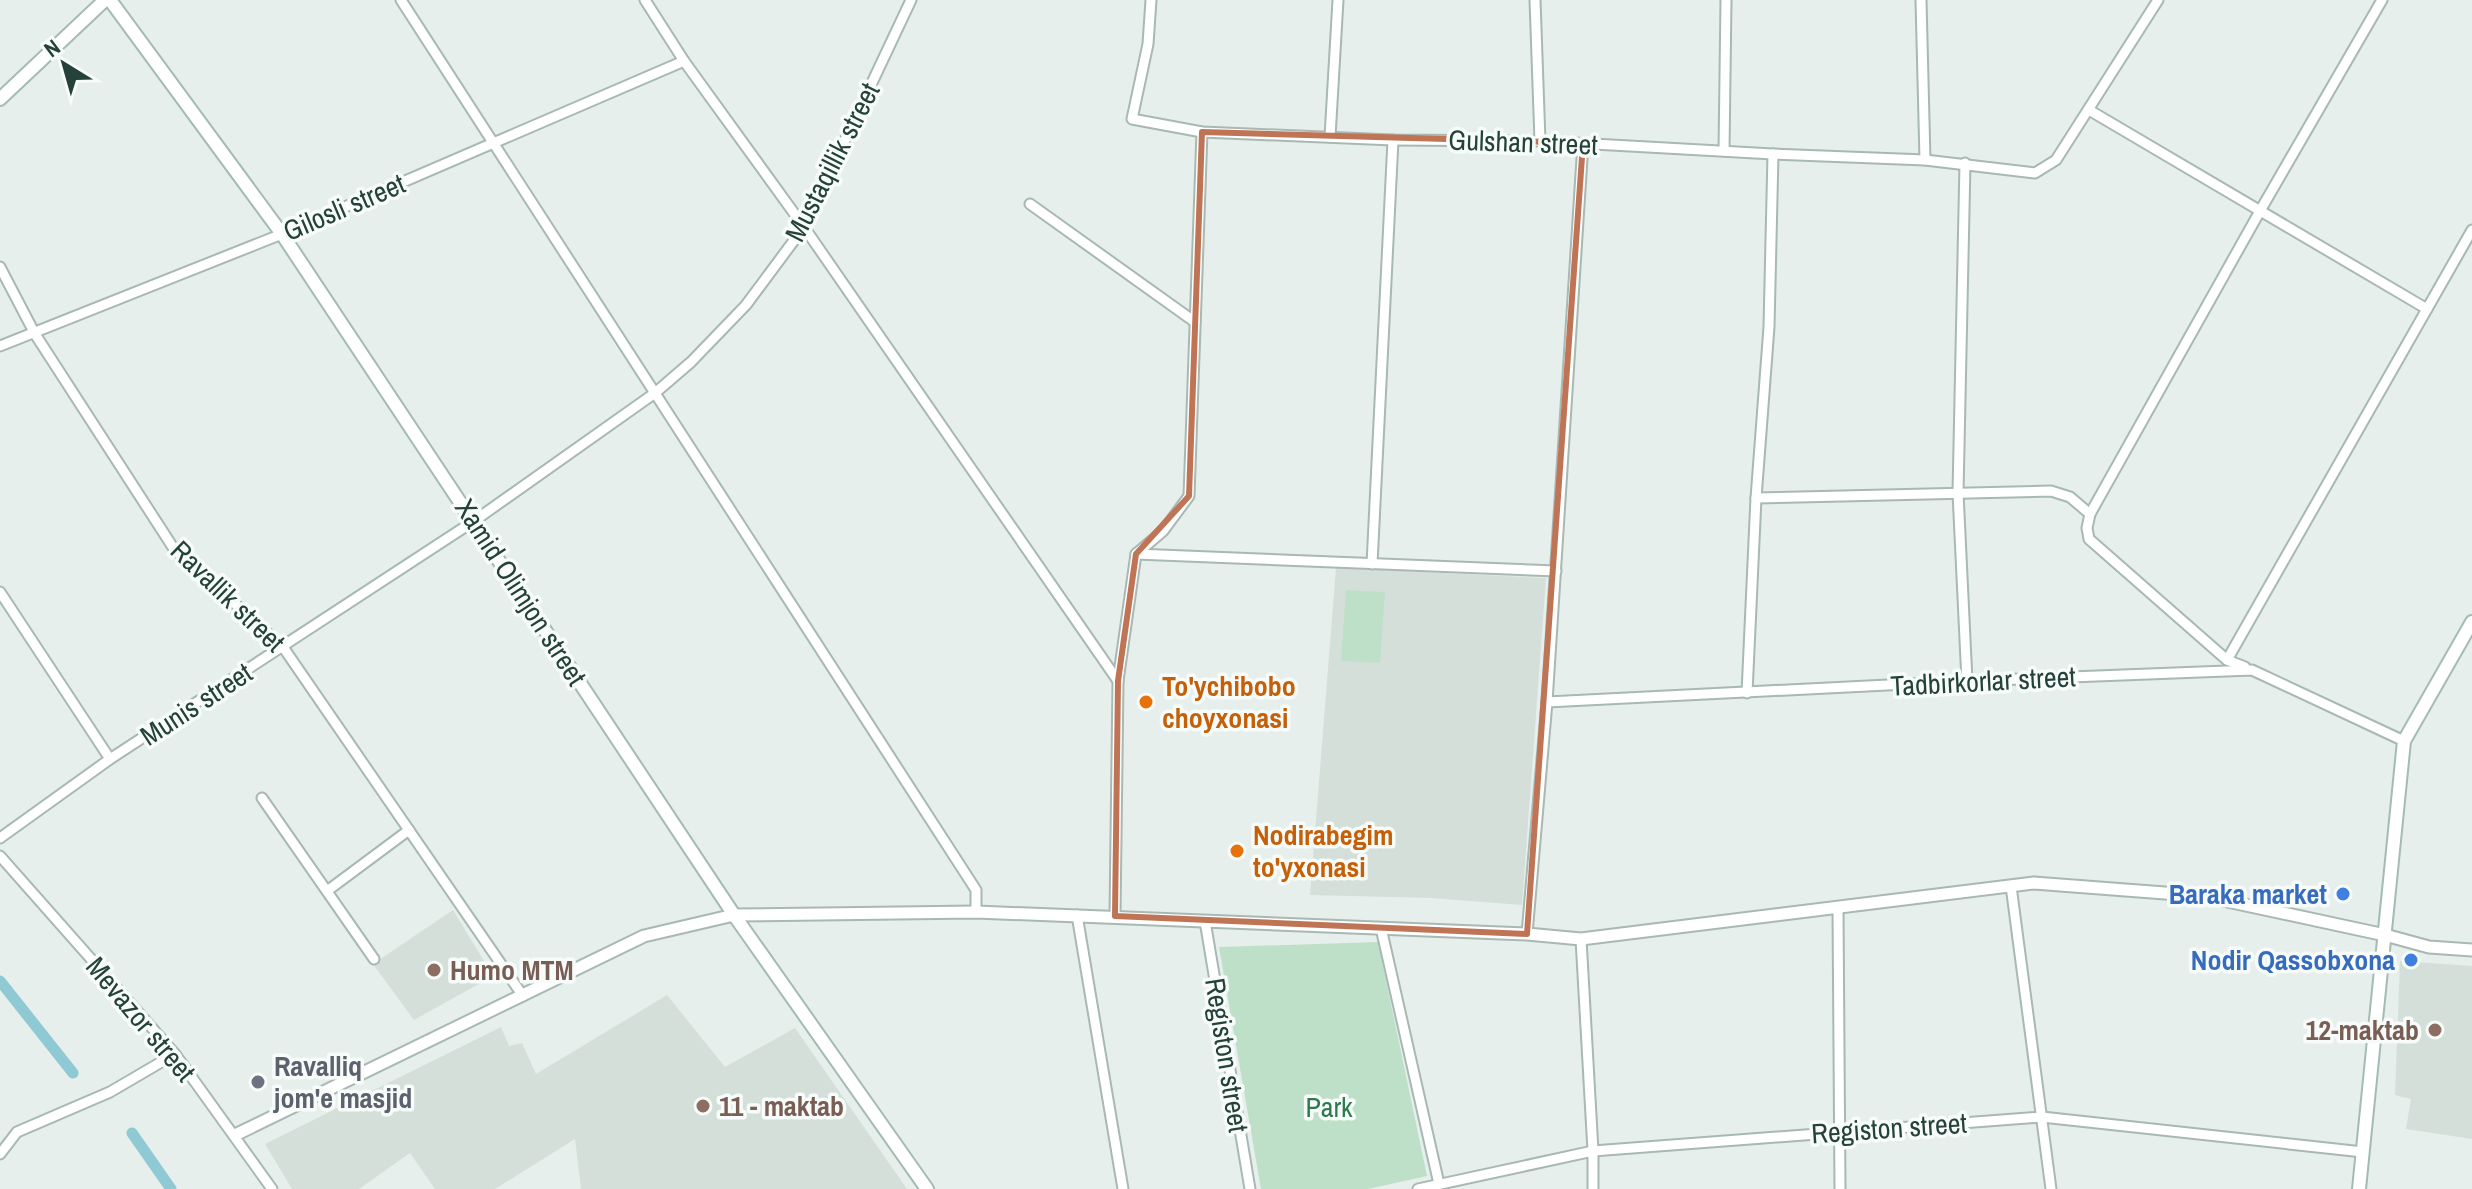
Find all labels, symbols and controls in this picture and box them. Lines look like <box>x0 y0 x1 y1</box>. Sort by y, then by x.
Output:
north arrow <box>24 24 104 104</box>
text: N <box>38 32 66 64</box>
street label: Mustaqillik street <box>776 76 888 248</box>
street label: Gulshan street <box>1448 120 1598 164</box>
street label: Gilosli street <box>277 164 411 250</box>
street label: Xamid Olimjon street <box>446 491 596 693</box>
street label: Ravallik street <box>162 532 294 660</box>
street label: Munis street <box>133 654 259 754</box>
street label: Tadbirkorlar street <box>1889 657 2077 705</box>
place label: To'ychibobo choyxonasi <box>1162 667 1296 737</box>
marker: To'ychibobo choyxonasi <box>1137 693 1155 711</box>
place label: Nodirabegim to'yxonasi <box>1253 816 1393 886</box>
marker: Nodirabegim to'yxonasi <box>1228 842 1246 860</box>
place label: Baraka market <box>2169 875 2327 913</box>
marker: Baraka market <box>2334 885 2352 903</box>
place label: Nodir Qassobxona <box>2191 941 2395 979</box>
street label: Mevazor street <box>78 949 204 1089</box>
place label: Humo MTM <box>450 951 574 989</box>
marker: Nodir Qassobxona <box>2402 951 2420 969</box>
marker: Humo MTM <box>425 961 443 979</box>
street label: Registon street <box>1196 975 1258 1135</box>
place label: 12-maktab <box>2305 1011 2419 1049</box>
marker: 12-maktab <box>2426 1021 2444 1039</box>
place label: Ravalliq jom'e masjid <box>272 1047 412 1117</box>
marker: Ravalliq jom'e masjid <box>249 1073 267 1091</box>
place label: 11 - maktab <box>719 1087 844 1125</box>
park label: Park <box>1305 1088 1353 1126</box>
marker: 11 - maktab <box>694 1097 712 1115</box>
street label: Registon street <box>1810 1104 1968 1152</box>

